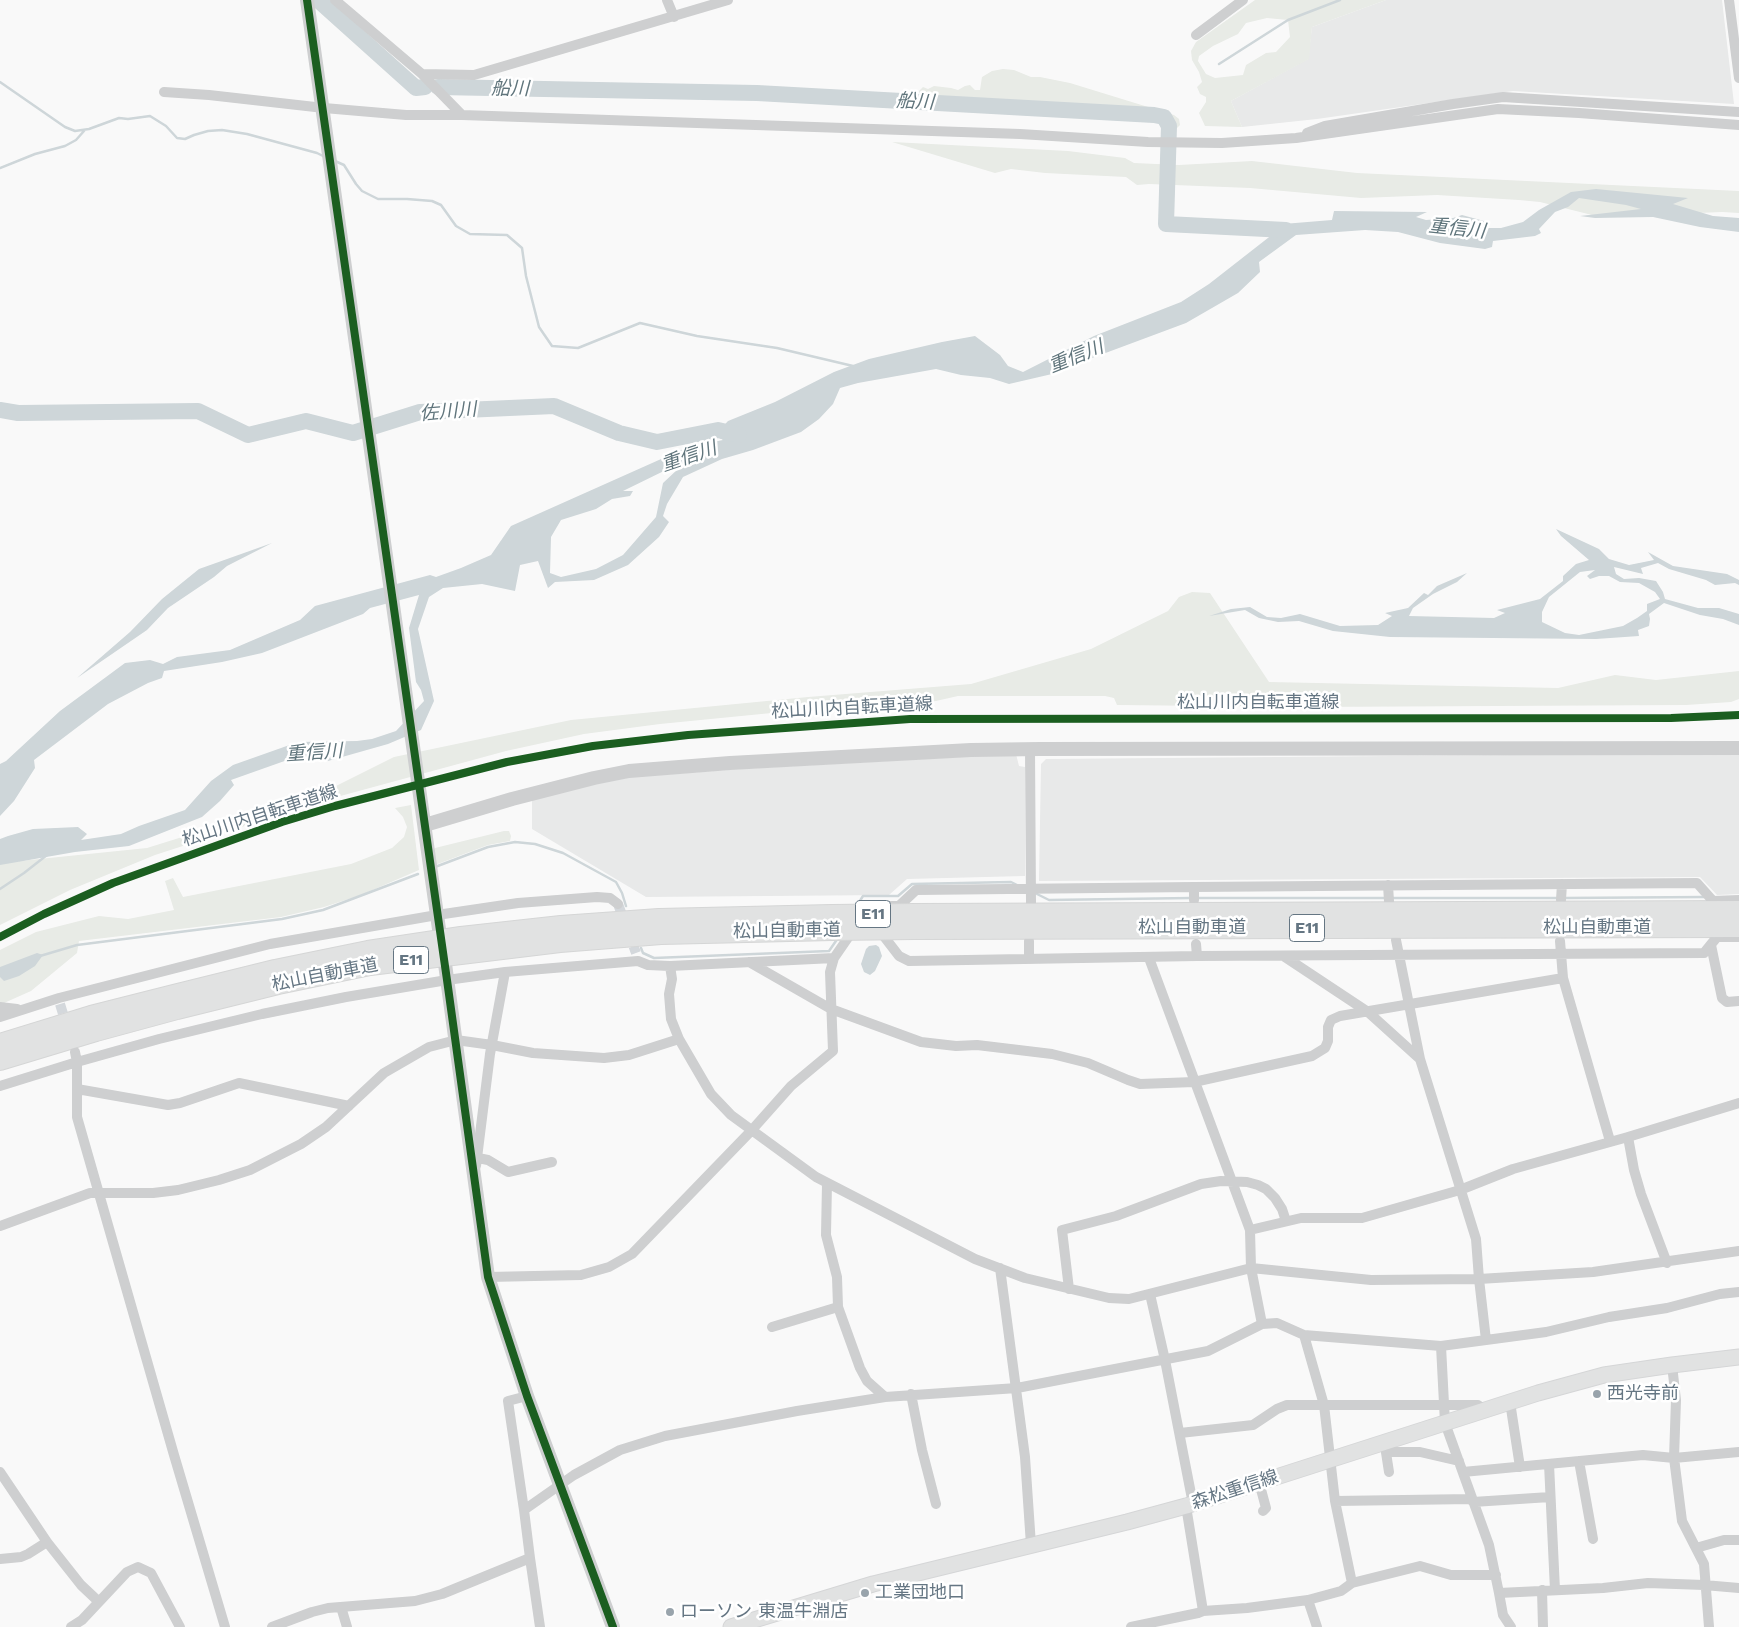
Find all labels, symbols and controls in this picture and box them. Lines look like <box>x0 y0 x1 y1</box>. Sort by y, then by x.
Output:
water label: 船川 <box>491 77 529 101</box>
water label: 船川 <box>895 90 935 114</box>
water label: 重信川 <box>1427 215 1487 243</box>
water label: 重信川 <box>1045 336 1107 378</box>
water label: 佐川川 <box>419 398 477 426</box>
water label: 重信川 <box>658 437 720 477</box>
street label: 松山川内自転車道線 <box>1177 692 1339 714</box>
street label: 松山川内自転車道線 <box>771 693 933 723</box>
water label: 重信川 <box>285 740 343 766</box>
street label: 松山川内自転車道線 <box>180 781 340 851</box>
road number: E11 <box>856 901 890 928</box>
road number: E11 <box>1290 914 1324 941</box>
street label: 松山自動車道 <box>1138 917 1246 939</box>
street label: 松山自動車道 <box>1543 917 1651 939</box>
street label: 松山自動車道 <box>733 919 841 943</box>
road number: E11 <box>394 946 428 974</box>
street label: 松山自動車道 <box>270 954 380 996</box>
place label: 西光寺前 <box>1607 1383 1679 1405</box>
marker: 西光寺前 <box>1591 1388 1603 1400</box>
street label: 森松重信線 <box>1189 1466 1281 1514</box>
place label: 工業団地口 <box>875 1582 965 1604</box>
marker: 工業団地口 <box>859 1587 871 1599</box>
place label: ローソン 東温牛淵店 <box>680 1601 848 1623</box>
marker: ローソン 東温牛淵店 <box>664 1606 676 1618</box>

